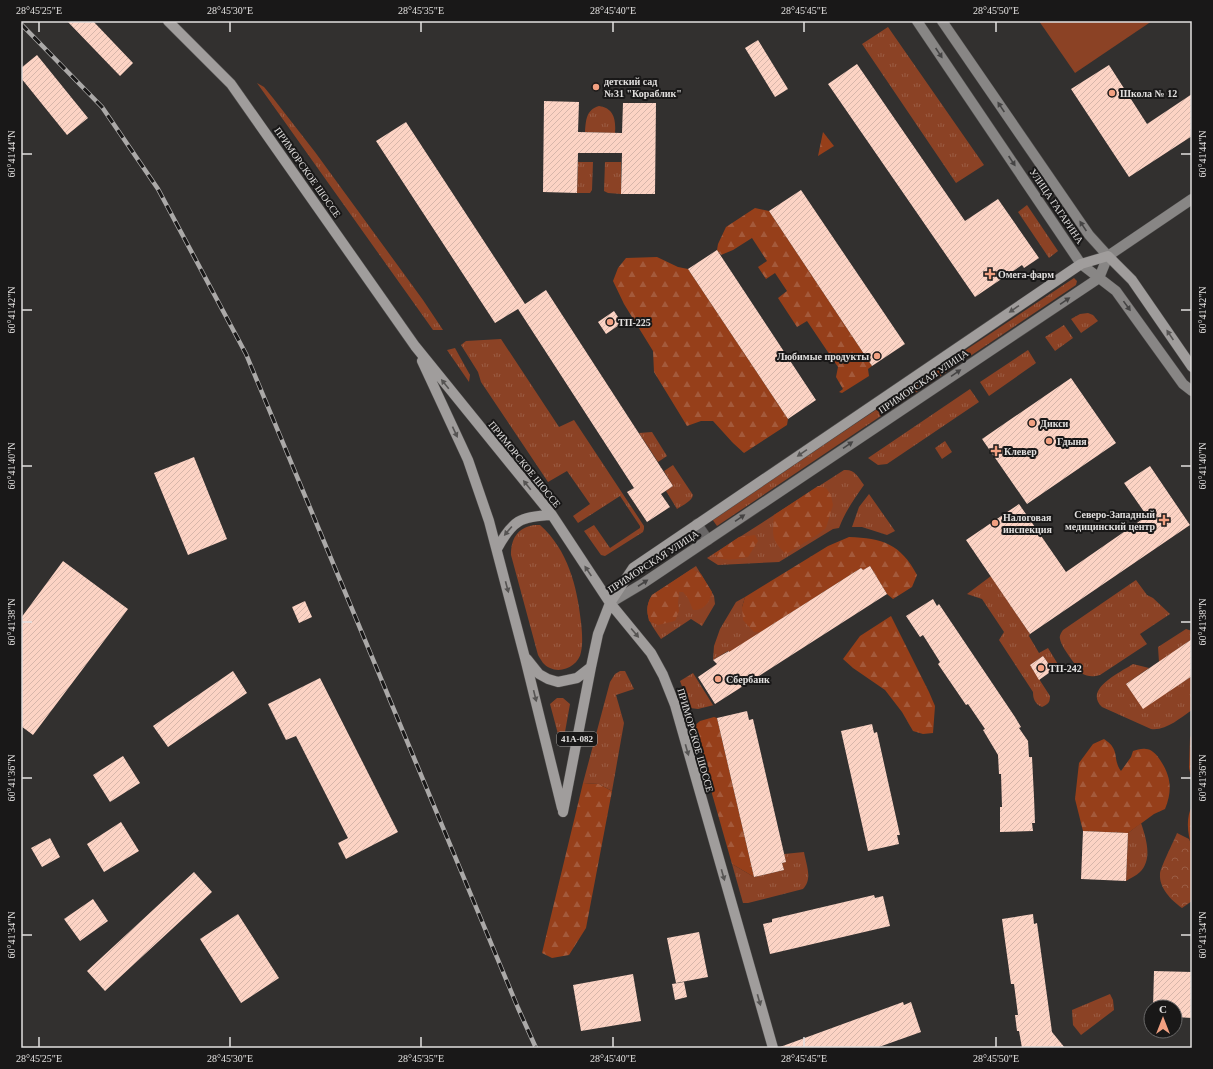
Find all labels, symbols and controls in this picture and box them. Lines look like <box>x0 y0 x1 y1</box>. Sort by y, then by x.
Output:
text: 28°45'25"E <box>16 5 62 16</box>
text: 28°45'30"E <box>207 5 253 16</box>
text: 28°45'35"E <box>398 5 444 16</box>
text: 28°45'40"E <box>590 5 636 16</box>
text: 28°45'45"E <box>781 5 827 16</box>
text: 28°45'50"E <box>973 5 1019 16</box>
one-way arrow <box>935 48 943 59</box>
place label: детский сад №31 "Кораблик" <box>604 76 682 99</box>
marker: детский сад №31 "Кораблик" <box>591 82 601 92</box>
marker: Школа № 12 <box>1107 88 1117 98</box>
place label: Школа № 12 <box>1120 88 1177 99</box>
one-way arrow <box>997 102 1005 113</box>
street label: ПРИМОРСКОЕ ШОССЕ <box>272 125 343 220</box>
text: 60°41'44"N <box>6 130 17 178</box>
text: 60°41'44"N <box>1197 130 1208 178</box>
one-way arrow <box>1008 156 1016 166</box>
street label: УЛИЦА ГАГАРИНА <box>1027 167 1086 246</box>
one-way arrow <box>1079 221 1087 231</box>
marker: Омега-фарм <box>985 269 995 279</box>
place label: Омега-фарм <box>998 269 1054 280</box>
text: 60°41'42"N <box>6 286 17 334</box>
text: 60°41'42"N <box>1197 286 1208 334</box>
one-way arrow <box>1059 297 1070 305</box>
one-way arrow <box>1122 300 1131 311</box>
one-way arrow <box>1009 305 1019 313</box>
marker: ТП-225 <box>605 317 615 327</box>
place label: ТП-225 <box>618 317 651 328</box>
one-way arrow <box>1166 330 1174 340</box>
street label: ПРИМОРСКАЯ УЛИЦА <box>876 347 971 416</box>
place label: Любимые продукты <box>777 351 869 362</box>
marker: Любимые продукты <box>872 351 882 361</box>
one-way arrow <box>951 369 961 377</box>
one-way arrow <box>441 378 450 389</box>
marker: Дикси <box>1027 418 1037 428</box>
place label: Дикси <box>1040 418 1069 429</box>
street label: ПРИМОРСКОЕ ШОССЕ <box>486 419 563 510</box>
one-way arrow <box>452 427 458 438</box>
marker: Гдыня <box>1044 436 1054 446</box>
place label: Гдыня <box>1057 436 1087 447</box>
one-way arrow <box>843 441 853 449</box>
text: 60°41'40"N <box>6 442 17 490</box>
text: 60°41'40"N <box>1197 442 1208 490</box>
marker: Клевер <box>991 446 1001 456</box>
place label: Клевер <box>1004 446 1037 457</box>
one-way arrow <box>797 449 808 457</box>
one-way arrow <box>523 479 531 490</box>
place label: Северо-Западный медицинский центр <box>1065 509 1155 532</box>
place label: Налоговая инспекция <box>1003 512 1052 535</box>
one-way arrow <box>735 514 745 522</box>
marker: Северо-Западный медицинский центр <box>1158 514 1170 526</box>
marker: Налоговая инспекция <box>990 518 1000 528</box>
one-way arrow <box>503 526 512 537</box>
street label: ПРИМОРСКАЯ УЛИЦА <box>606 528 701 595</box>
one-way arrow <box>584 565 592 576</box>
one-way arrow <box>638 579 648 587</box>
one-way arrow <box>504 581 510 593</box>
text: 60°41'38"N <box>6 598 17 646</box>
text: 60°41'38"N <box>1197 598 1208 646</box>
one-way arrow <box>630 628 639 638</box>
marker: ТП-242 <box>1036 663 1046 673</box>
place label: ТП-242 <box>1049 663 1082 674</box>
marker: Сбербанк <box>713 674 723 684</box>
place label: Сбербанк <box>726 674 770 685</box>
street label: ПРИМОРСКОЕ ШОССЕ <box>675 687 716 793</box>
one-way arrow <box>532 690 538 702</box>
road number: 41А-082 <box>557 732 597 746</box>
one-way arrow <box>685 744 691 756</box>
text: 60°41'36"N <box>6 754 17 802</box>
text: 60°41'36"N <box>1197 754 1208 802</box>
one-way arrow <box>720 870 726 882</box>
text: 60°41'34"N <box>6 911 17 959</box>
text: 60°41'34"N <box>1197 911 1208 959</box>
one-way arrow <box>756 994 762 1006</box>
north arrow <box>1143 999 1183 1039</box>
text: С <box>1159 1003 1167 1015</box>
text: 28°45'25"E <box>16 1053 62 1064</box>
text: 28°45'30"E <box>207 1053 253 1064</box>
text: 28°45'35"E <box>398 1053 444 1064</box>
text: 28°45'40"E <box>590 1053 636 1064</box>
text: 28°45'45"E <box>781 1053 827 1064</box>
text: 28°45'50"E <box>973 1053 1019 1064</box>

